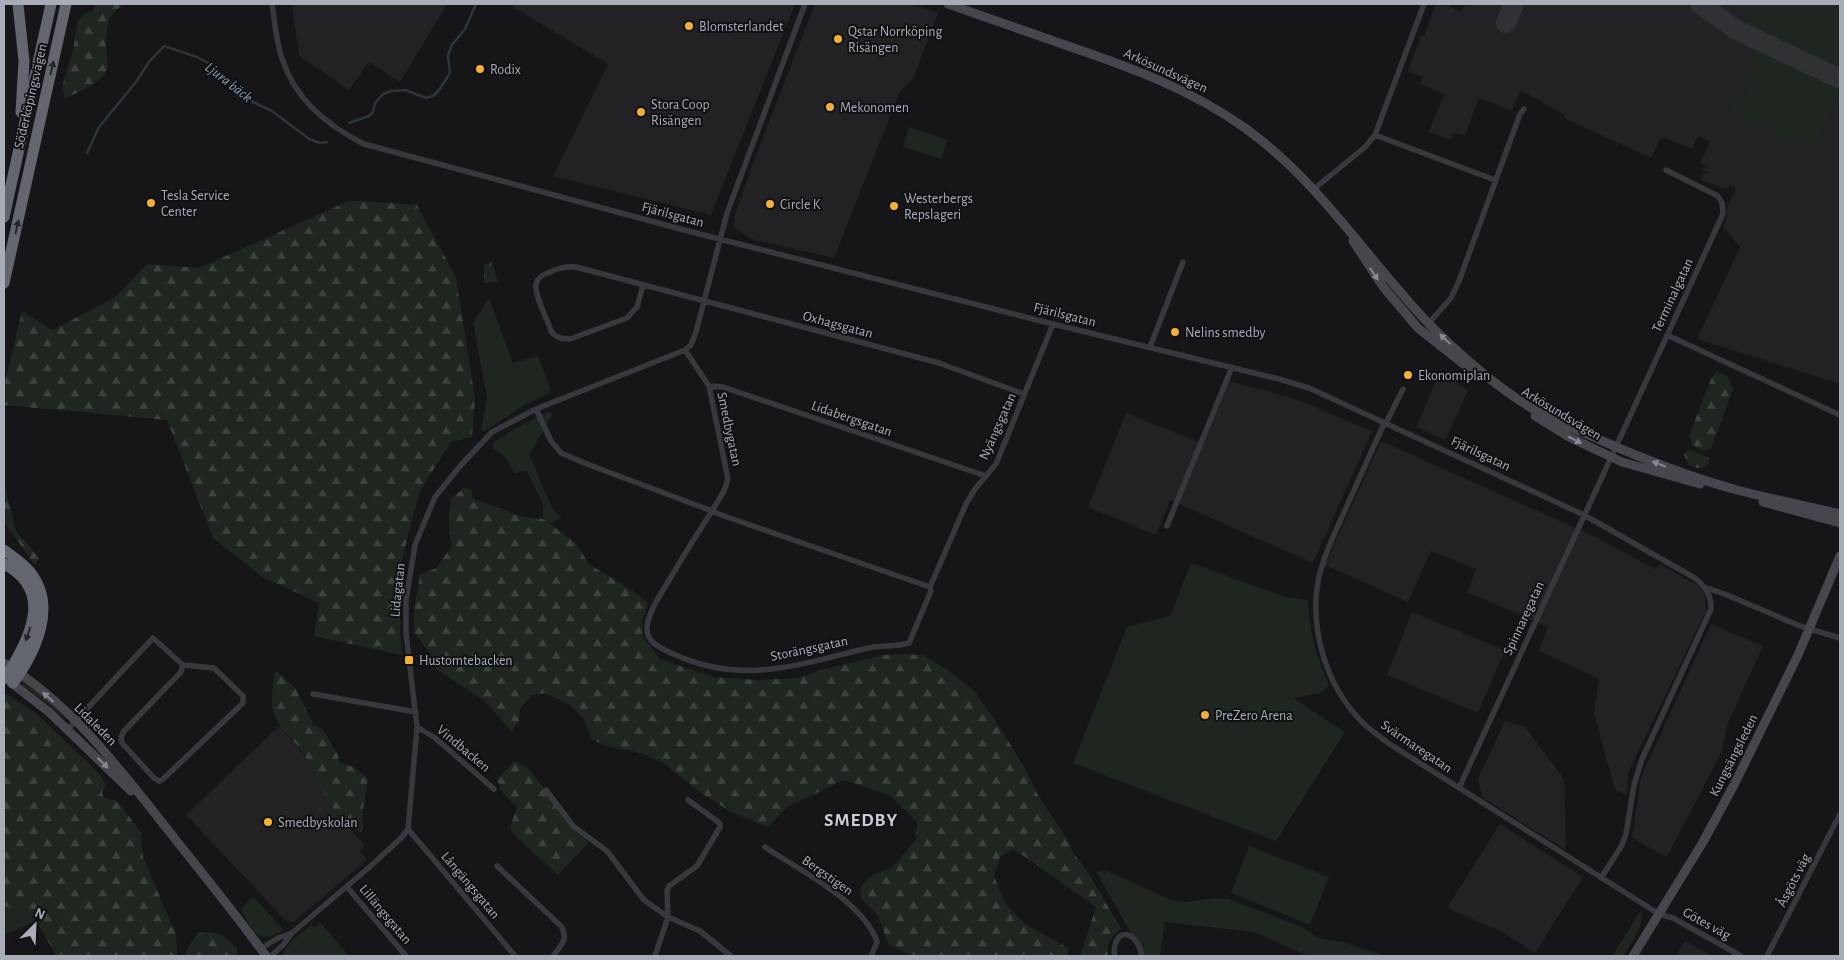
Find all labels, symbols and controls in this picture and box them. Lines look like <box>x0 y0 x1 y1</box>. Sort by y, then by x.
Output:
marker: Blomsterlandet <box>683 20 695 32</box>
place label: Blomsterlandet <box>699 20 784 34</box>
place label: Qstar Norrköping Risängen <box>848 25 943 55</box>
marker: Qstar Norrköping Risängen <box>832 33 844 45</box>
street label: Söderköpingsvägen <box>12 43 50 150</box>
street label: Arkösundsvägen <box>1122 46 1210 96</box>
water label: Ljura bäck <box>202 59 255 105</box>
one-way arrow <box>48 61 56 76</box>
marker: Rodix <box>474 63 486 75</box>
place label: Rodix <box>490 63 521 77</box>
place label: Stora Coop Risängen <box>651 98 710 128</box>
marker: Mekonomen <box>824 101 836 113</box>
place label: Mekonomen <box>840 101 909 115</box>
marker: Stora Coop Risängen <box>635 106 647 118</box>
place label: Tesla Service Center <box>161 189 229 219</box>
place label: Westerbergs Repslageri <box>904 192 973 222</box>
marker: Tesla Service Center <box>145 197 157 209</box>
marker: Circle K <box>764 198 776 210</box>
place label: Circle K <box>780 198 821 212</box>
street label: Fjärilsgatan <box>640 200 705 230</box>
marker: Westerbergs Repslageri <box>888 200 900 212</box>
one-way arrow <box>13 220 21 235</box>
street label: Terminalgatan <box>1650 256 1696 335</box>
one-way arrow <box>1369 267 1379 280</box>
street label: Fjärilsgatan <box>1032 300 1097 329</box>
street label: Oxhagsgatan <box>801 309 874 341</box>
marker: Nelins smedby <box>1169 326 1181 338</box>
place label: Nelins smedby <box>1185 326 1265 340</box>
one-way arrow <box>1439 333 1451 345</box>
marker: Ekonomiplan <box>1402 369 1414 381</box>
place label: Ekonomiplan <box>1418 369 1490 383</box>
street label: Arkösundsvägen <box>1519 385 1604 443</box>
street label: Smedbygatan <box>714 391 744 467</box>
street label: Nyängsgatan <box>977 391 1019 462</box>
street label: Lidabergsgatan <box>810 399 894 439</box>
street label: Fjärilsgatan <box>1449 434 1512 474</box>
one-way arrow <box>1568 436 1583 444</box>
one-way arrow <box>1652 459 1666 467</box>
street label: Lidagatan <box>388 562 408 618</box>
street label: Spinnaregatan <box>1501 579 1547 657</box>
one-way arrow <box>24 627 32 642</box>
street label: Storängsgatan <box>769 634 849 664</box>
marker: Hustomtebacken <box>403 654 415 666</box>
place label: Hustomtebacken <box>419 654 513 668</box>
one-way arrow <box>42 692 54 703</box>
street label: Lidaleden <box>71 701 119 749</box>
marker: PreZero Arena <box>1199 709 1211 721</box>
place label: PreZero Arena <box>1215 709 1293 723</box>
street label: Kungsängsleden <box>1707 712 1761 799</box>
street label: Svärmaregatan <box>1378 718 1454 776</box>
street label: Vindbacken <box>434 723 493 775</box>
one-way arrow <box>97 757 109 769</box>
district label: SMEDBY <box>824 811 898 830</box>
marker: Smedbyskolan <box>262 816 274 828</box>
place label: Smedbyskolan <box>278 816 358 830</box>
street label: Långängsgatan <box>438 849 502 922</box>
street label: Åsgöts väg <box>1773 850 1813 909</box>
street label: Bergstigen <box>799 853 855 898</box>
street label: Lillängsgatan <box>356 882 414 947</box>
north arrow <box>10 900 60 950</box>
street label: Götes väg <box>1680 905 1733 943</box>
text: N <box>33 906 47 922</box>

